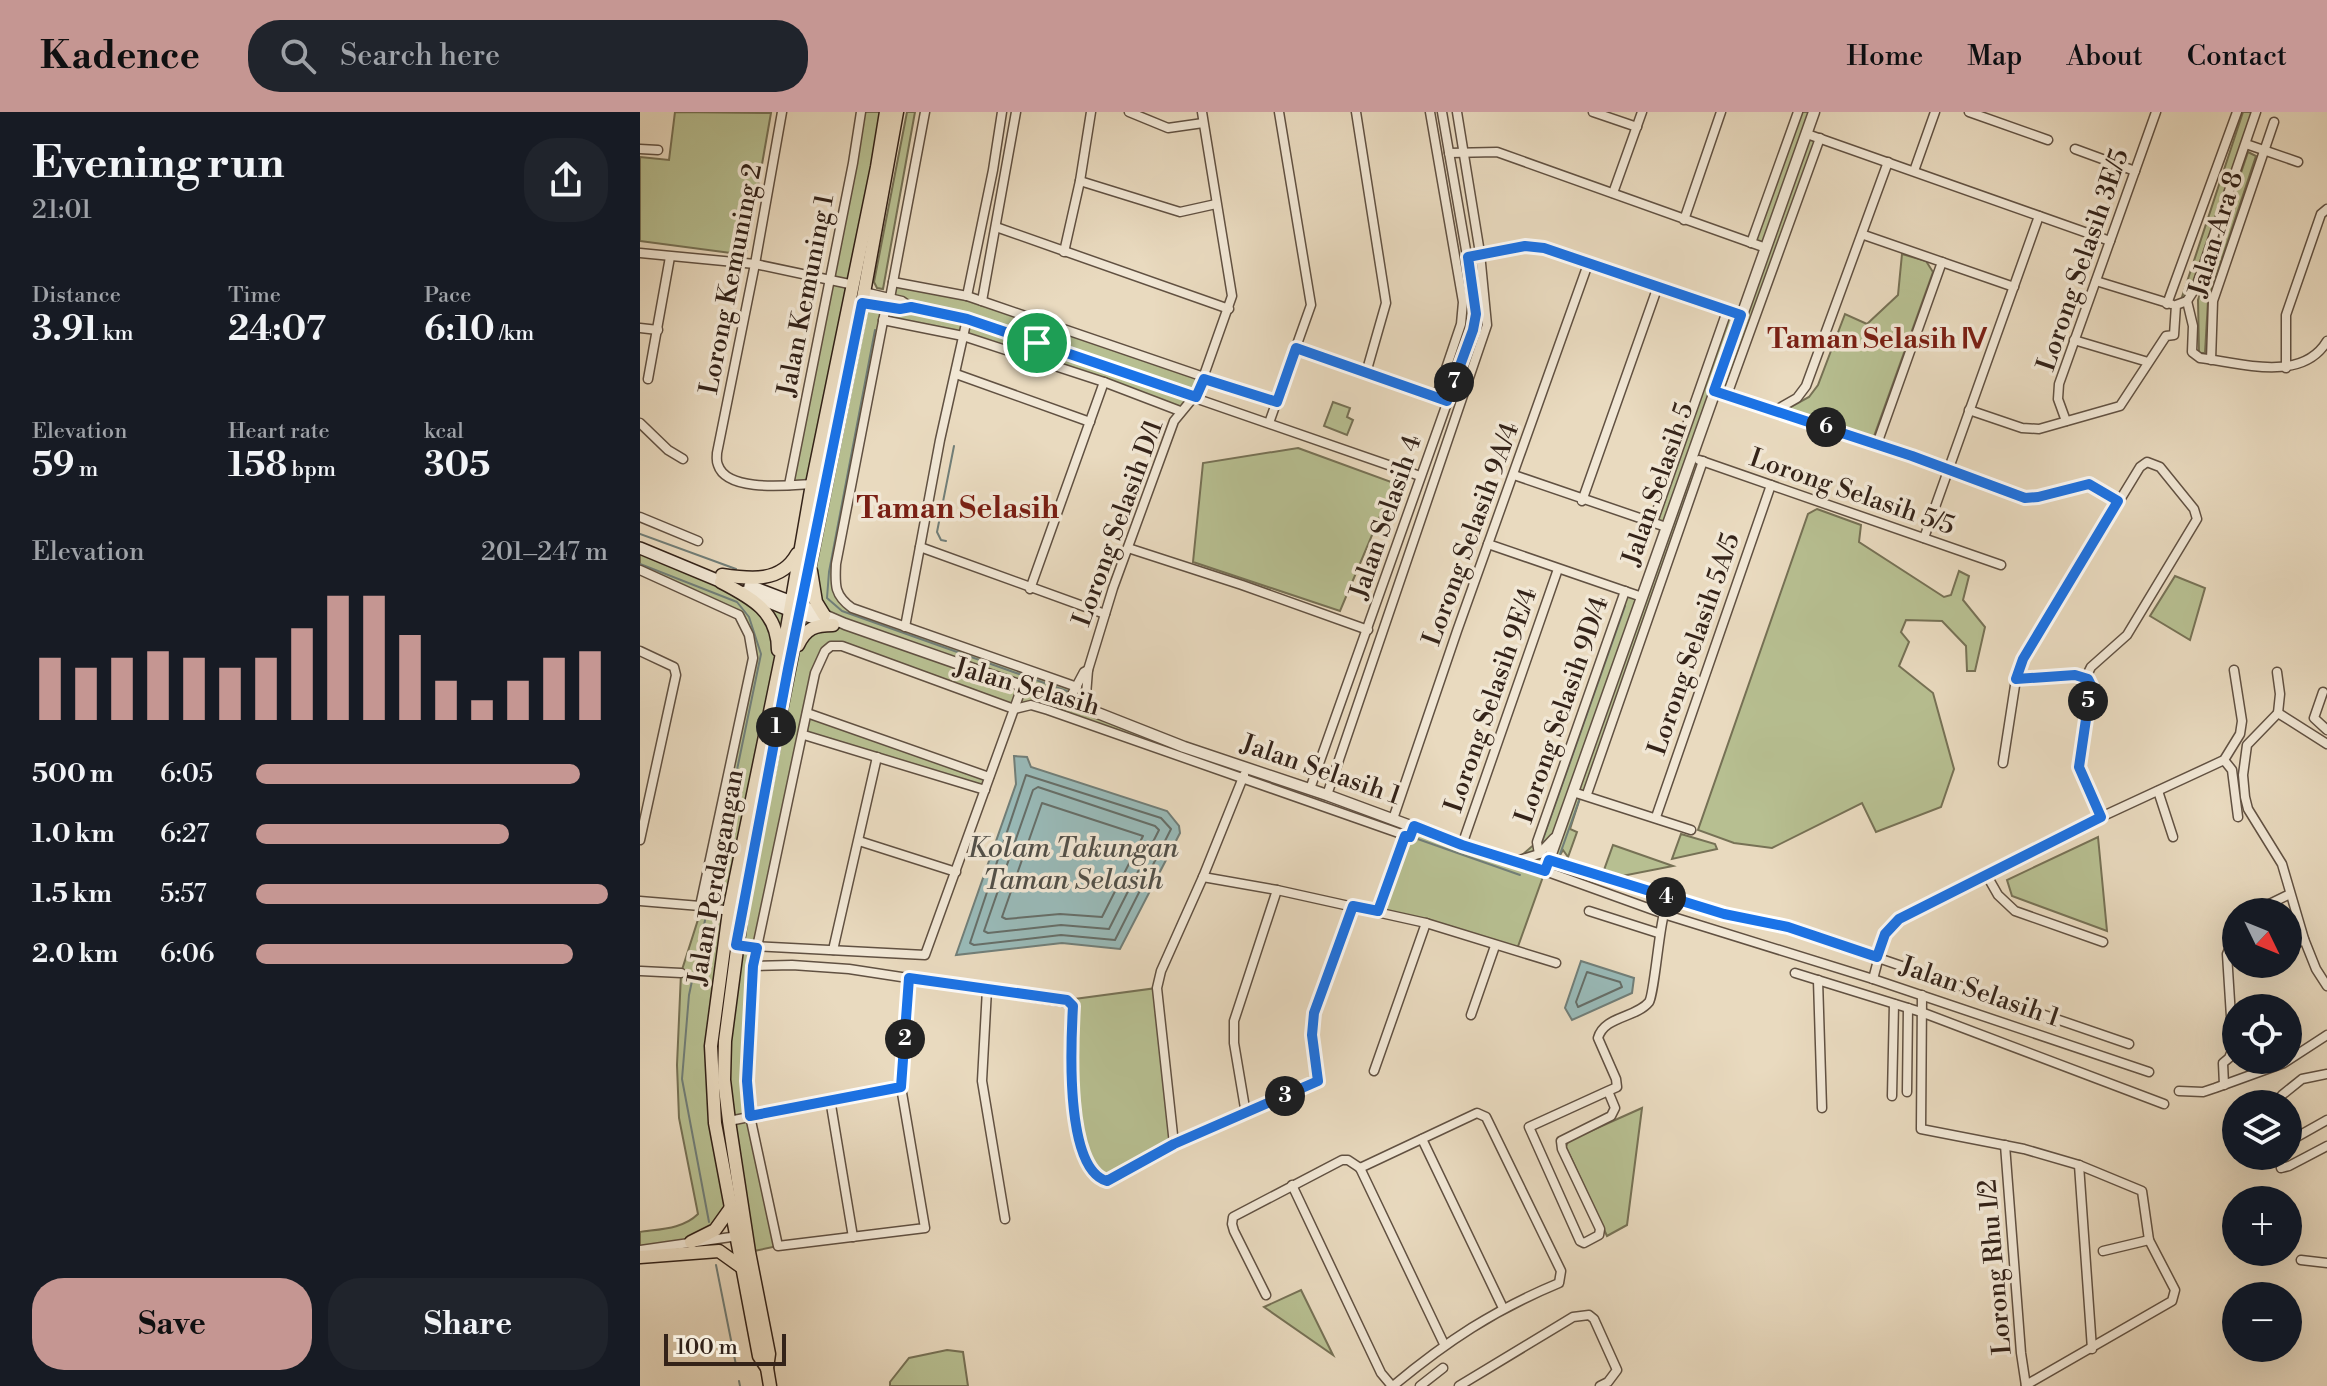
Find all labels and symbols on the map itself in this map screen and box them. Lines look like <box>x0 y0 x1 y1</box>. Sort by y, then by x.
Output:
street label: Lorong Selasih 3E/5 <box>2030 145 2136 375</box>
street label: Lorong Kemuning 2 <box>693 161 769 397</box>
street label: Jalan Ara 8 <box>2182 167 2250 301</box>
street label: Jalan Kemuning 1 <box>771 191 841 400</box>
pin <box>1003 309 1071 377</box>
district label: Taman Selasih Ⅳ <box>1767 322 1988 357</box>
pin: 7 <box>1434 362 1474 402</box>
street label: Jalan Selasih 5 <box>1615 398 1701 570</box>
pin: 6 <box>1806 407 1846 447</box>
street label: Lorong Selasih D/1 <box>1066 415 1170 631</box>
street label: Lorong Selasih 9A/4 <box>1416 418 1526 650</box>
street label: Jalan Selasih 4 <box>1343 431 1429 604</box>
street label: Lorong Selasih 5/5 <box>1745 442 1959 542</box>
district label: Taman Selasih <box>857 490 1060 528</box>
street label: Lorong Selasih 5A/5 <box>1641 529 1747 759</box>
street label: Lorong Selasih 9E/4 <box>1438 583 1544 817</box>
street label: Lorong Selasih 9D/4 <box>1508 592 1616 828</box>
street label: Jalan Selasih <box>949 651 1104 723</box>
pin: 5 <box>2068 681 2108 721</box>
pin: 1 <box>756 707 796 747</box>
street label: Jalan Selasih 1 <box>1236 727 1405 812</box>
street label: Jalan Perdagangan <box>681 767 751 988</box>
water label: Kolam Takungan Taman Selasih <box>968 831 1179 898</box>
pin: 4 <box>1646 877 1686 917</box>
north arrow <box>2222 898 2302 978</box>
street label: Jalan Selasih 1 <box>1895 949 2064 1034</box>
pin: 2 <box>885 1019 925 1059</box>
pin: 3 <box>1265 1076 1305 1116</box>
street label: Lorong Rhu 1/2 <box>1971 1178 2019 1356</box>
scale bar <box>664 1330 786 1366</box>

